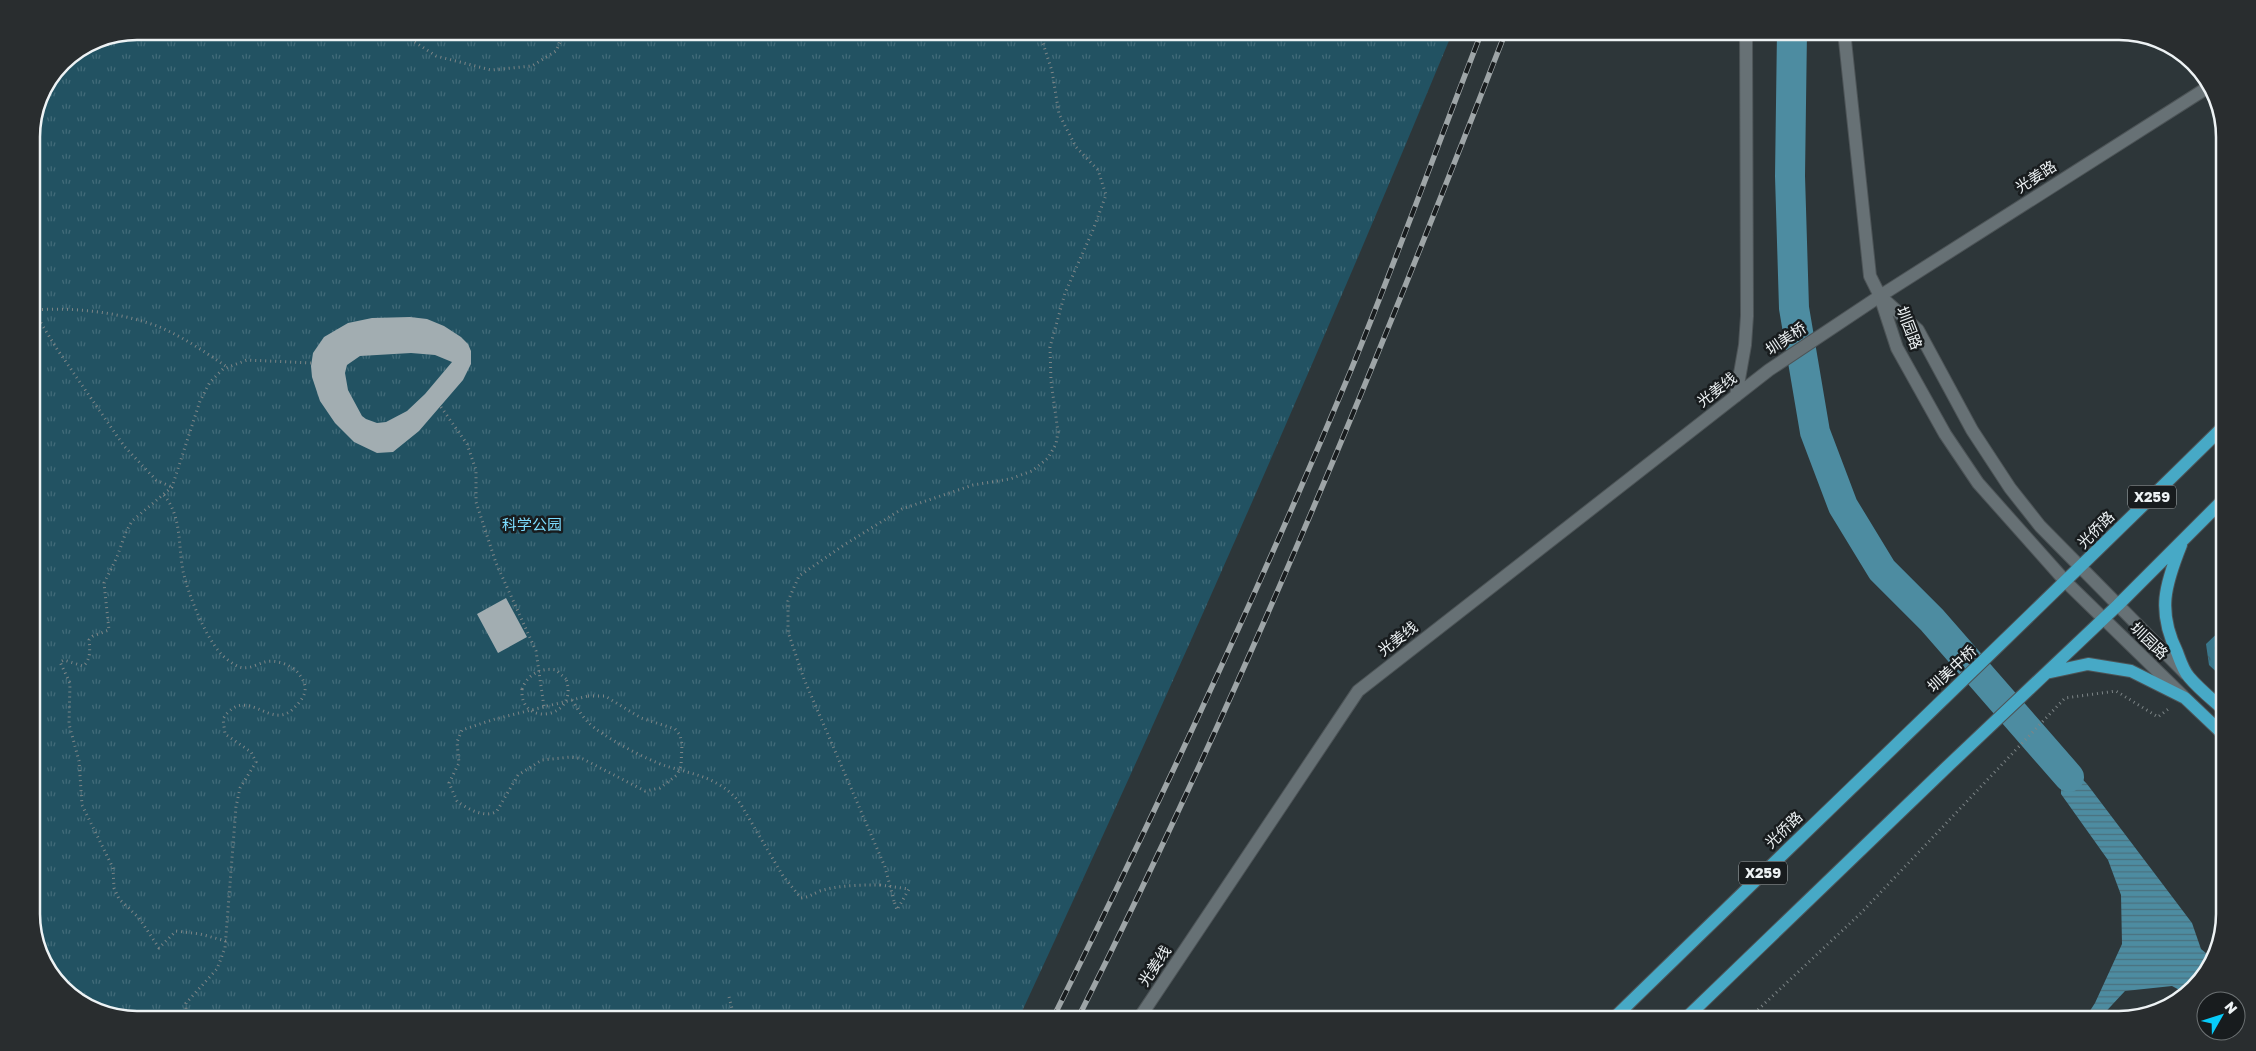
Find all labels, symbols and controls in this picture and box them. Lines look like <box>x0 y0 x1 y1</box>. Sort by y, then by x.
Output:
street label: 光姜路 <box>2012 156 2059 196</box>
street label: 圳园路 <box>1893 303 1926 352</box>
street label: 圳美桥 <box>1762 318 1809 358</box>
street label: 光姜线 <box>1693 368 1740 410</box>
road number: X259 <box>2128 486 2176 508</box>
street label: 光侨路 <box>2073 507 2118 552</box>
park label: 科学公园 <box>502 515 562 533</box>
street label: 光姜线 <box>1374 617 1421 659</box>
street label: 圳园路 <box>2127 618 2172 662</box>
street label: 圳美中桥 <box>1923 641 1979 695</box>
street label: 光侨路 <box>1761 807 1806 851</box>
road number: X259 <box>1739 861 1787 884</box>
street label: 光姜线 <box>1134 942 1174 989</box>
north arrow <box>2196 991 2246 1041</box>
text: N <box>2222 998 2241 1017</box>

